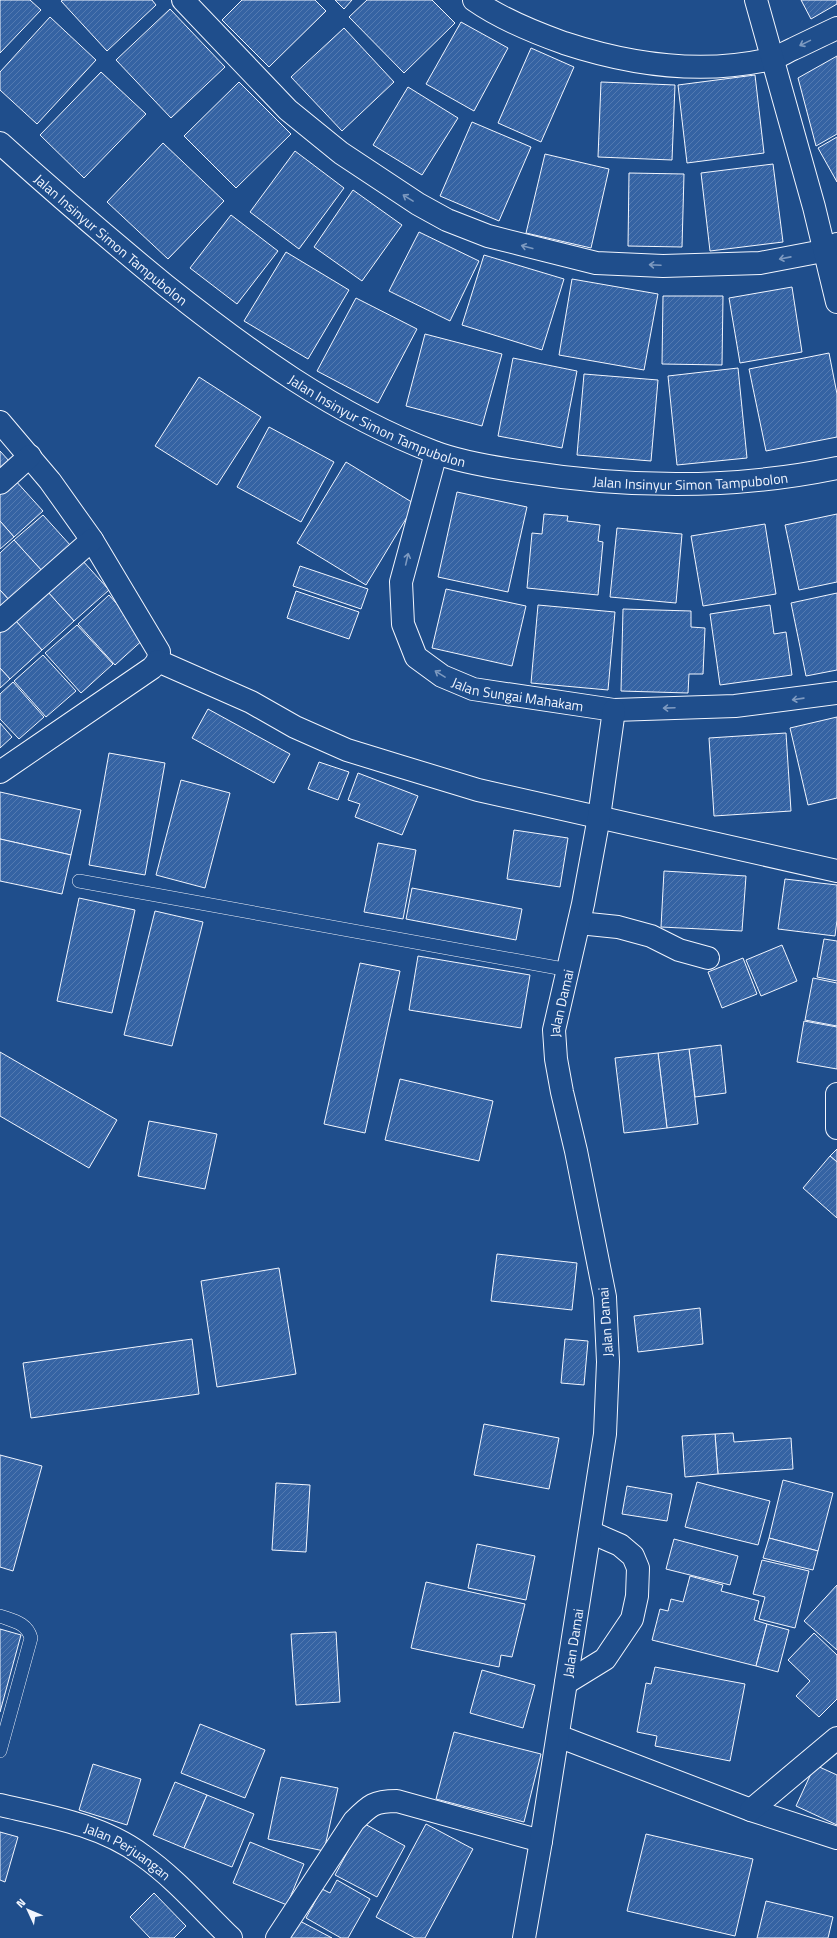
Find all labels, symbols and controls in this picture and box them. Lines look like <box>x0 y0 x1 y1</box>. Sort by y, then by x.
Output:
one-way arrow <box>799 40 811 47</box>
street label: Jalan Insinyur Simon Tampubolon <box>30 168 193 310</box>
one-way arrow <box>402 194 413 202</box>
one-way arrow <box>521 243 534 250</box>
one-way arrow <box>779 255 792 263</box>
one-way arrow <box>649 262 662 269</box>
street label: Jalan Insinyur Simon Tampubolon <box>285 368 468 472</box>
street label: Jalan Insinyur Simon Tampubolon <box>592 466 789 494</box>
one-way arrow <box>403 553 411 566</box>
one-way arrow <box>434 669 445 678</box>
street label: Jalan Sungai Mahakam <box>449 671 585 716</box>
one-way arrow <box>792 695 805 703</box>
one-way arrow <box>663 704 676 712</box>
street label: Jalan Damai <box>543 967 578 1038</box>
street label: Jalan Damai <box>592 1286 618 1358</box>
street label: Jalan Damai <box>556 1607 588 1679</box>
street label: Jalan Perjuangan <box>81 1816 176 1885</box>
north arrow <box>8 1890 48 1930</box>
text: N <box>12 1895 29 1911</box>

